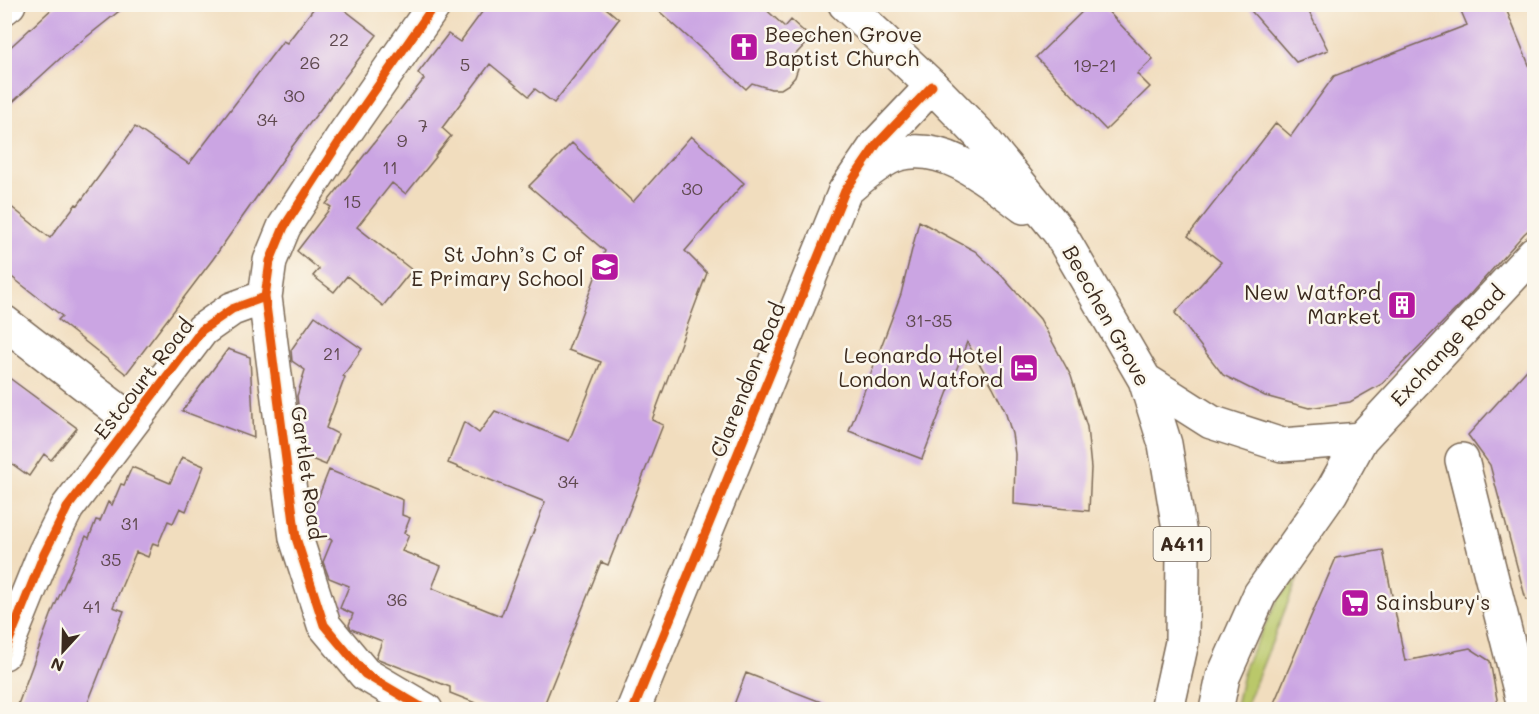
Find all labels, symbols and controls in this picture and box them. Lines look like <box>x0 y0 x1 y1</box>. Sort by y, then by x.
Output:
place label: Beechen Grove Baptist Church <box>765 20 922 71</box>
house number: 22 <box>329 27 349 51</box>
church icon: Beechen Grove Baptist Church <box>728 31 760 63</box>
house number: 26 <box>300 50 320 74</box>
house number: 5 <box>460 52 470 76</box>
house number: 19-21 <box>1073 53 1117 77</box>
house number: 30 <box>283 83 305 107</box>
house number: 34 <box>256 107 278 131</box>
house number: 7 <box>418 113 428 137</box>
house number: 9 <box>397 128 408 152</box>
house number: 11 <box>382 155 398 179</box>
house number: 30 <box>681 176 703 200</box>
house number: 15 <box>343 189 361 213</box>
place label: St John’s C of E Primary School <box>411 240 585 291</box>
street label: Beechen Grove <box>1057 240 1157 391</box>
school or university icon: St John’s C of E Primary School <box>589 251 621 283</box>
place label: New Watford Market <box>1244 278 1381 329</box>
street label: Exchange Road <box>1384 279 1510 411</box>
building icon: New Watford Market <box>1386 289 1418 321</box>
street label: Clarendon Road <box>703 298 790 461</box>
house number: 31-35 <box>905 308 953 332</box>
street label: Estcourt Road <box>87 312 199 444</box>
house number: 21 <box>323 341 341 365</box>
place label: Leonardo Hotel London Watford <box>839 341 1003 392</box>
hotel icon: Leonardo Hotel London Watford <box>1008 352 1040 384</box>
street label: Gartlet Road <box>286 404 331 541</box>
house number: 34 <box>557 469 579 493</box>
house number: 31 <box>121 511 139 535</box>
road number: A411 <box>1154 527 1210 561</box>
house number: 35 <box>100 547 122 571</box>
house number: 36 <box>386 587 408 611</box>
supermarket icon: Sainsbury's <box>1339 587 1371 619</box>
place label: Sainsbury's <box>1376 588 1490 615</box>
house number: 41 <box>83 594 101 618</box>
north arrow <box>33 621 93 681</box>
text: N <box>48 653 67 677</box>

